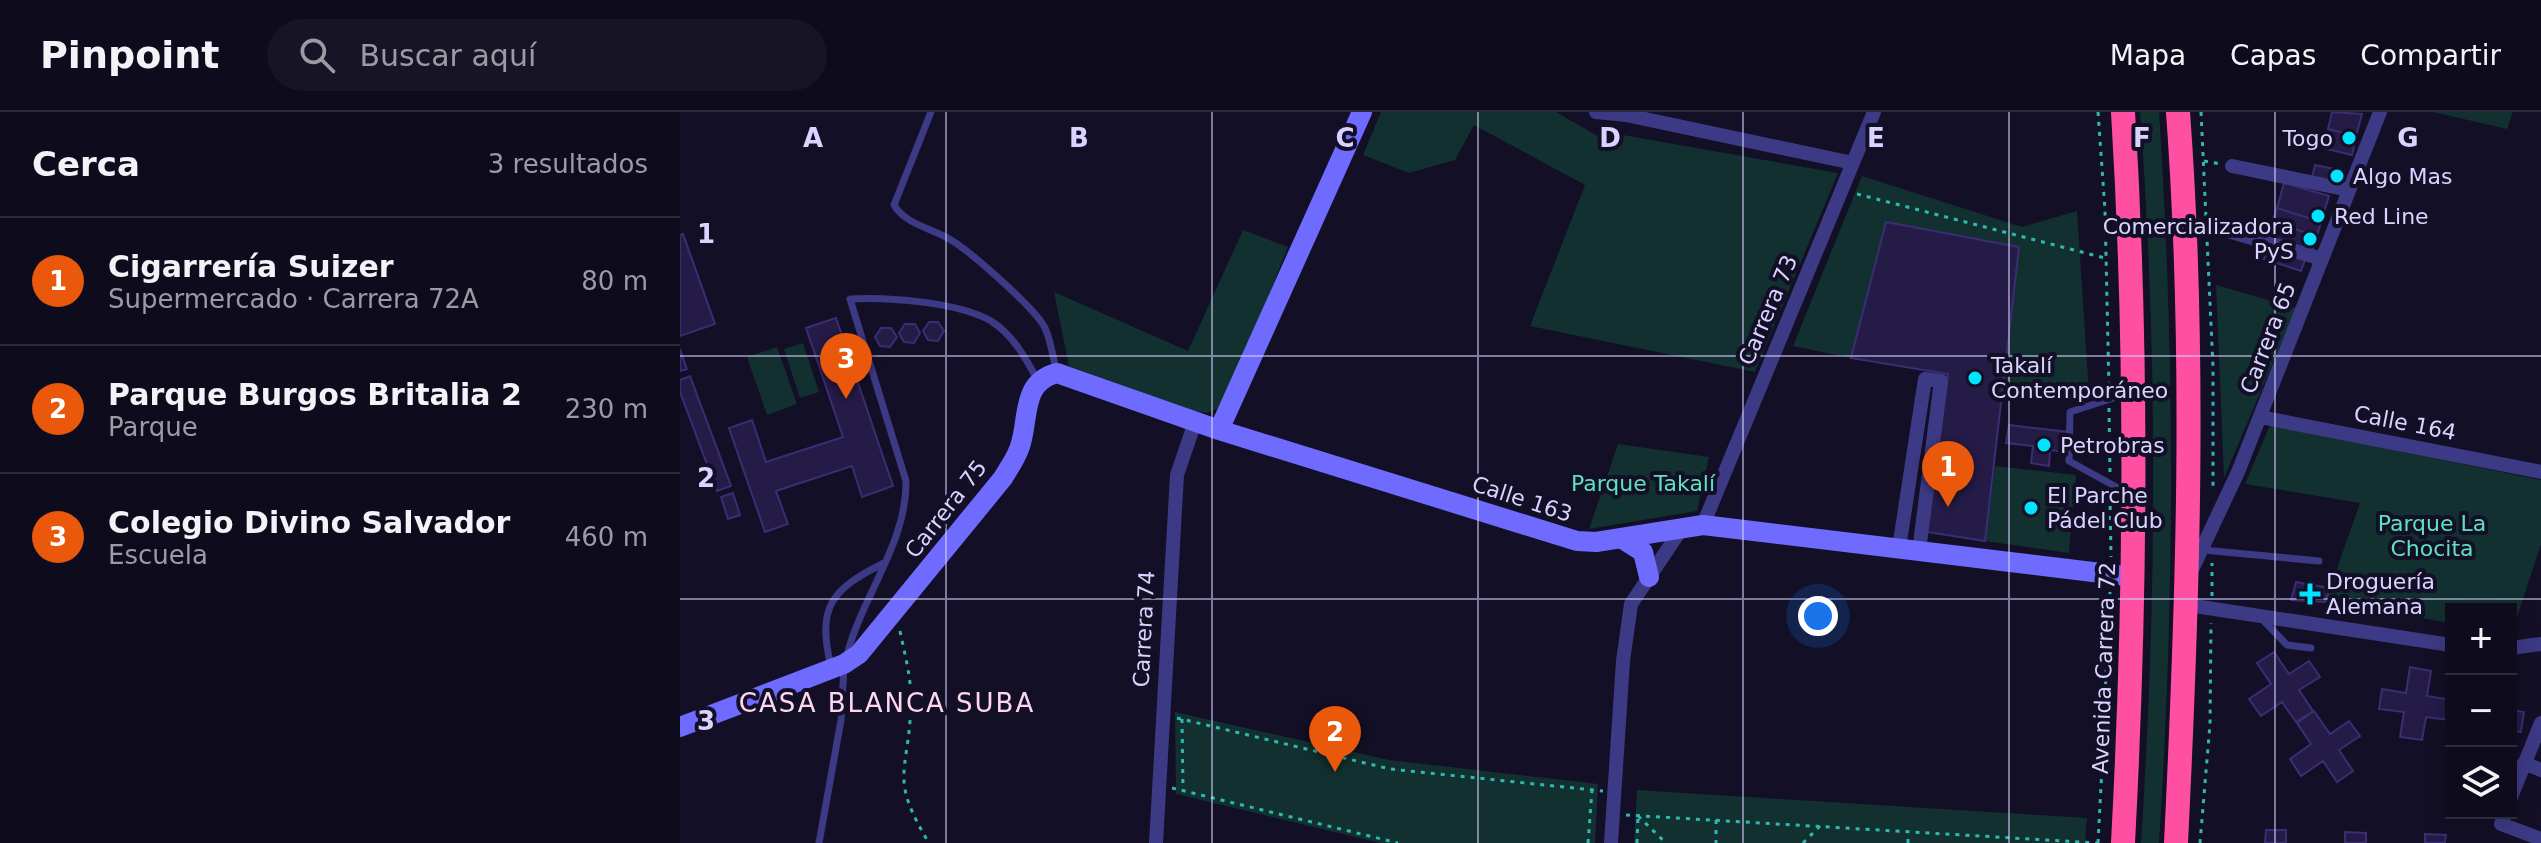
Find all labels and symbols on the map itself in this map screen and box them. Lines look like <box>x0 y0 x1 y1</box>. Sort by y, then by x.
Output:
text: A <box>803 123 823 153</box>
text: B <box>1069 123 1089 153</box>
text: C <box>1335 123 1355 153</box>
text: D <box>1599 123 1621 153</box>
text: E <box>1867 123 1885 153</box>
text: F <box>2133 123 2151 153</box>
text: G <box>2397 123 2419 153</box>
place label: Togo <box>2281 126 2333 151</box>
marker: Togo <box>2340 129 2358 147</box>
place label: Algo Mas <box>2353 164 2453 189</box>
marker: Algo Mas <box>2328 167 2346 185</box>
place label: Red Line <box>2334 204 2429 229</box>
marker: Red Line <box>2309 207 2327 225</box>
place label: Comercializadora PyS <box>2103 214 2294 264</box>
text: 1 <box>697 219 715 249</box>
marker: Comercializadora PyS <box>2301 230 2319 248</box>
street label: Carrera 73 <box>1734 251 1802 369</box>
street label: Carrera 65 <box>2235 279 2301 397</box>
pin: 3 <box>820 333 872 399</box>
place label: Takalí Contemporáneo <box>1990 353 2168 403</box>
marker: Takalí Contemporáneo <box>1966 369 1984 387</box>
street label: Calle 164 <box>2352 401 2458 445</box>
place label: Petrobras <box>2060 433 2165 458</box>
marker: Petrobras <box>2035 436 2053 454</box>
pin: 1 <box>1922 441 1974 507</box>
street label: Carrera 75 <box>900 455 992 563</box>
text: 2 <box>697 463 715 493</box>
street label: Calle 163 <box>1469 471 1575 527</box>
park label: Parque Takalí <box>1571 471 1716 496</box>
place label: El Parche Pádel Club <box>2047 483 2163 533</box>
marker: El Parche Pádel Club <box>2022 499 2040 517</box>
park label: Parque La Chocita <box>2378 511 2486 561</box>
street label: Avenida Carrera 72 <box>2088 562 2120 774</box>
place label: Droguería Alemana <box>2326 569 2435 619</box>
street label: Carrera 74 <box>1128 570 1160 688</box>
marker: Droguería Alemana <box>2301 585 2319 603</box>
your location <box>1798 596 1838 636</box>
district label: CASA BLANCA SUBA <box>739 688 1035 718</box>
text: 3 <box>697 706 715 736</box>
pin: 2 <box>1309 706 1361 772</box>

